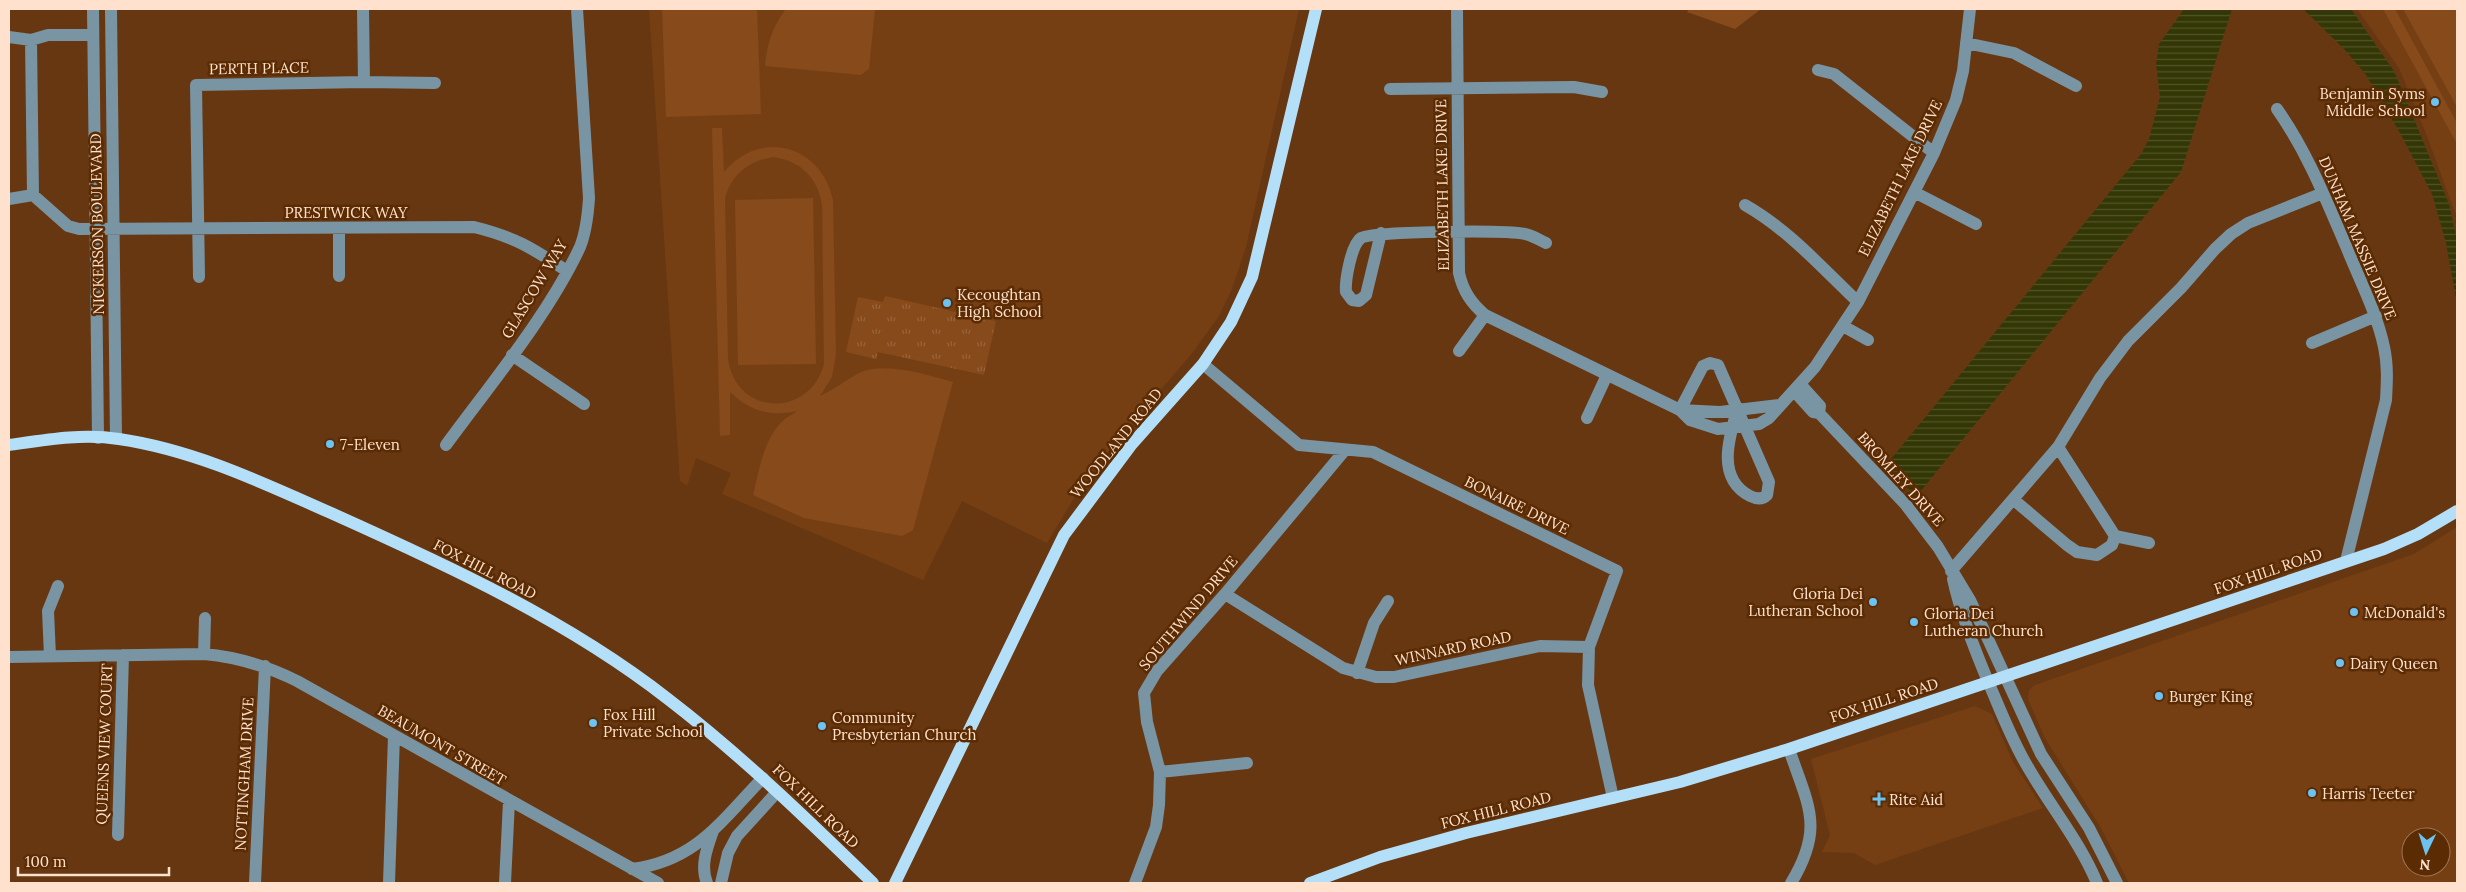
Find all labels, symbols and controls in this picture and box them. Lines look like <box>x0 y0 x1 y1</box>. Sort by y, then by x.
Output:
street label: PERTH PLACE <box>209 58 309 78</box>
place label: Benjamin Syms Middle School <box>2319 84 2425 120</box>
marker: Benjamin Syms Middle School <box>2429 96 2441 108</box>
street label: ELIZABETH LAKE DRIVE <box>1854 97 1946 259</box>
street label: ELIZABETH LAKE DRIVE <box>1431 99 1453 271</box>
street label: NICKERSON BOULEVARD <box>86 133 108 315</box>
street label: DUNHAM MASSIE DRIVE <box>2315 153 2401 323</box>
street label: PRESTWICK WAY <box>284 203 408 222</box>
street label: GLASCOW WAY <box>497 236 571 342</box>
place label: Kecoughtan High School <box>957 285 1042 321</box>
marker: Kecoughtan High School <box>941 297 953 309</box>
street label: WOODLAND ROAD <box>1066 384 1166 502</box>
street label: BROMLEY DRIVE <box>1854 428 1948 530</box>
place label: 7-Eleven <box>340 435 400 454</box>
marker: 7-Eleven <box>324 438 336 450</box>
street label: BONAIRE DRIVE <box>1461 471 1573 539</box>
street label: FOX HILL ROAD <box>430 535 540 603</box>
street label: FOX HILL ROAD <box>2211 544 2325 598</box>
street label: SOUTHWIND DRIVE <box>1134 552 1242 674</box>
place label: Gloria Dei Lutheran School <box>1748 584 1863 620</box>
marker: Gloria Dei Lutheran School <box>1867 596 1879 608</box>
place label: McDonald's <box>2364 603 2445 622</box>
place label: Gloria Dei Lutheran Church <box>1924 604 2044 640</box>
marker: McDonald's <box>2348 606 2360 618</box>
marker: Gloria Dei Lutheran Church <box>1908 616 1920 628</box>
street label: WINNARD ROAD <box>1393 626 1513 670</box>
place label: Dairy Queen <box>2350 654 2438 673</box>
marker: Dairy Queen <box>2334 657 2346 669</box>
street label: QUEENS VIEW COURT <box>92 663 116 825</box>
street label: FOX HILL ROAD <box>1827 673 1941 727</box>
place label: Burger King <box>2169 687 2253 706</box>
marker: Burger King <box>2153 690 2165 702</box>
street label: NOTTINGHAM DRIVE <box>230 697 258 851</box>
street label: BEAUMONT STREET <box>374 700 510 790</box>
place label: Fox Hill Private School <box>603 705 703 741</box>
place label: Community Presbyterian Church <box>832 708 976 744</box>
marker: Fox Hill Private School <box>587 717 599 729</box>
marker: Community Presbyterian Church <box>816 720 828 732</box>
street label: FOX HILL ROAD <box>769 760 863 852</box>
place label: Harris Teeter <box>2322 784 2415 803</box>
street label: FOX HILL ROAD <box>1439 787 1553 833</box>
marker: Harris Teeter <box>2306 787 2318 799</box>
place label: Rite Aid <box>1889 790 1943 809</box>
marker: Rite Aid <box>1873 793 1885 805</box>
north arrow <box>2401 827 2451 877</box>
scale bar <box>18 844 169 876</box>
text: 100 m <box>25 852 66 871</box>
text: N <box>2419 856 2431 874</box>

